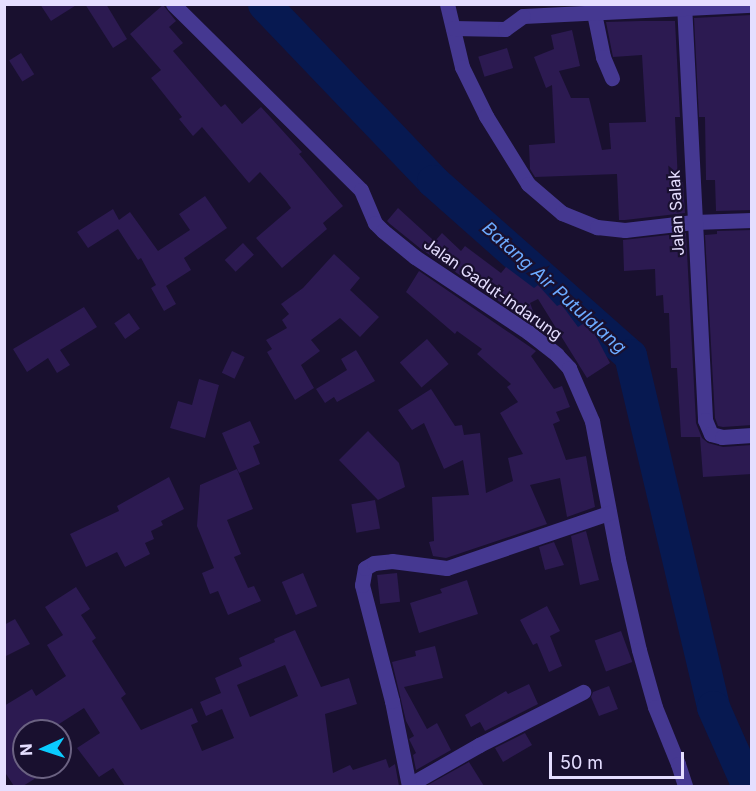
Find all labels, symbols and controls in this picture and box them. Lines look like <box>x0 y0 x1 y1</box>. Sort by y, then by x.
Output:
street label: Jalan Salak <box>664 170 688 256</box>
water label: Batang Air Putulalang <box>478 218 630 358</box>
street label: Jalan Gadut-Indarung <box>420 234 566 344</box>
north arrow <box>12 719 72 779</box>
scale bar <box>552 740 687 778</box>
text: N <box>16 743 36 756</box>
text: 50 m <box>560 752 603 773</box>

